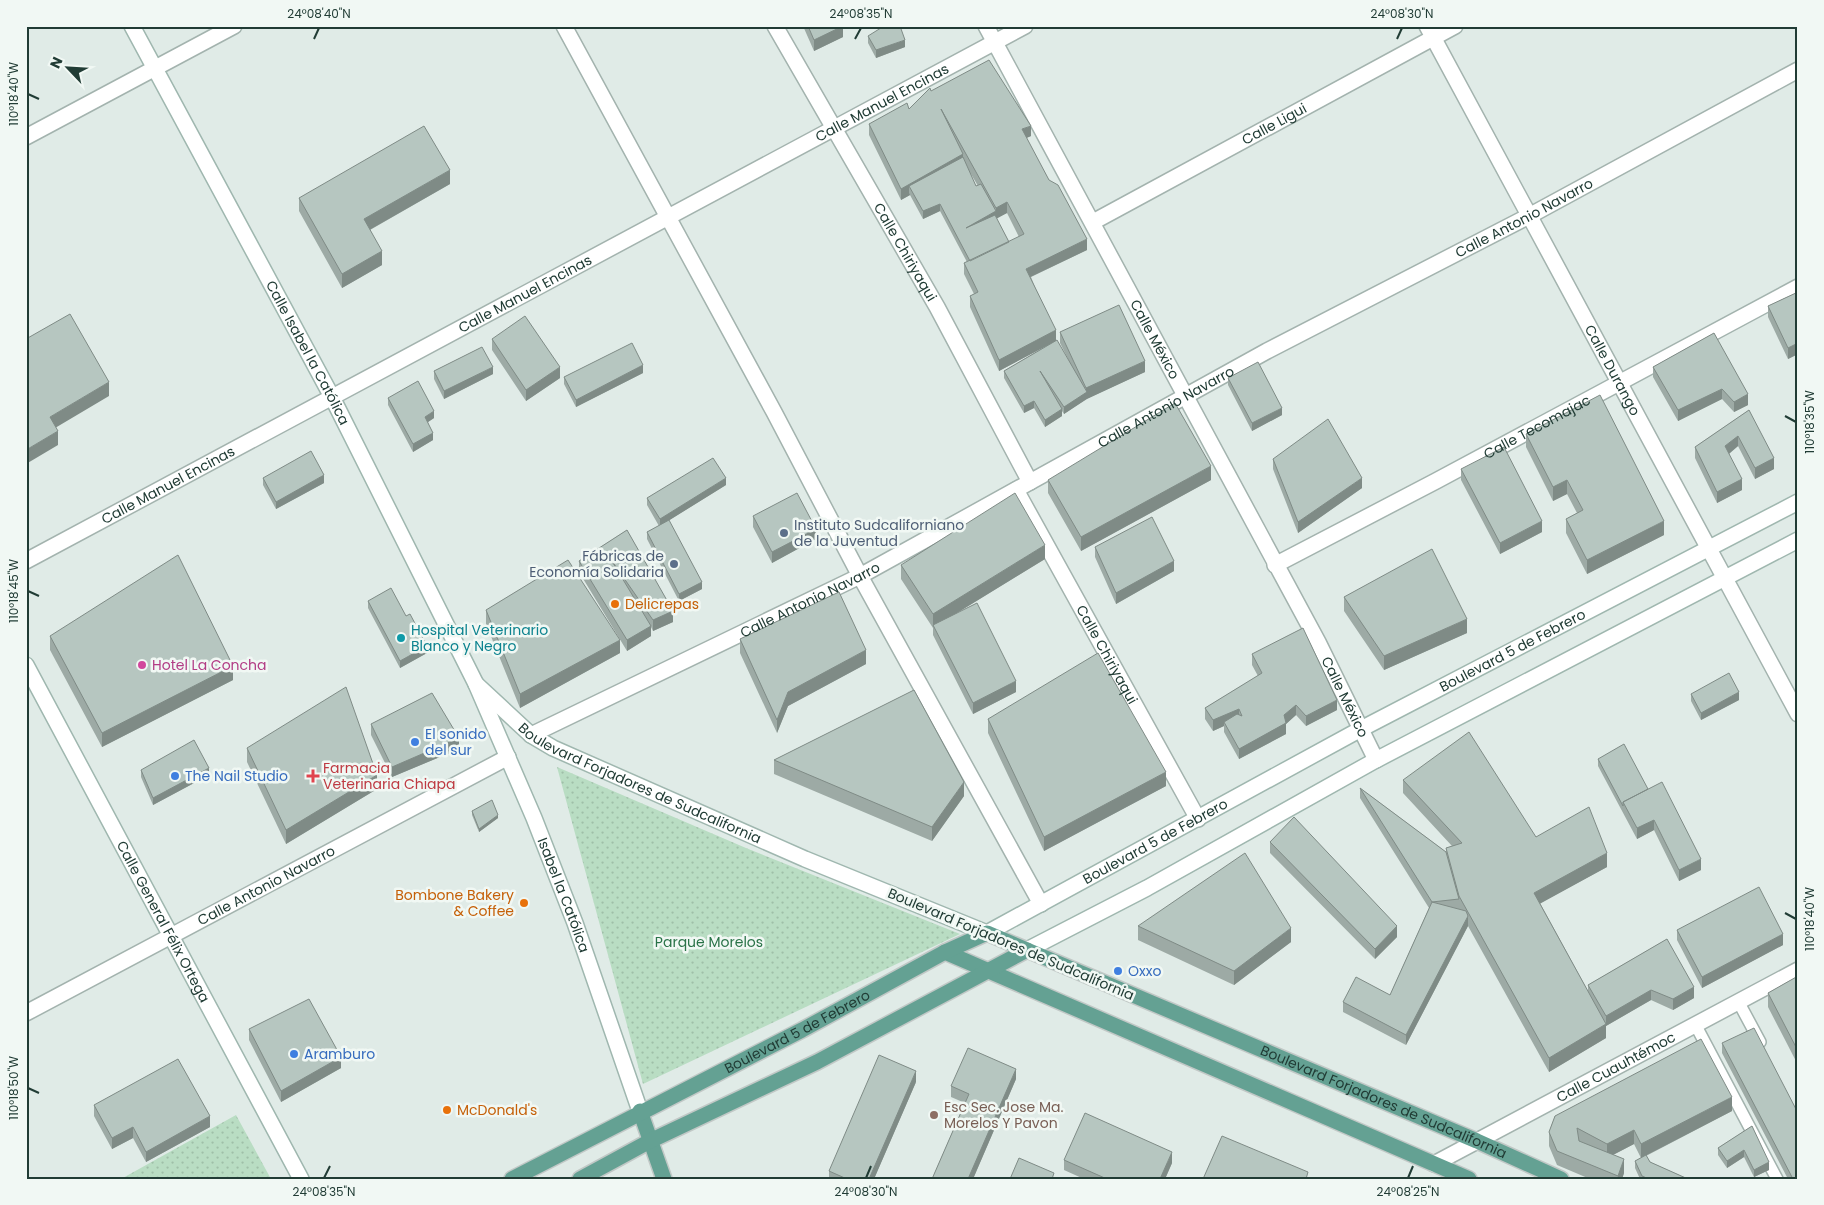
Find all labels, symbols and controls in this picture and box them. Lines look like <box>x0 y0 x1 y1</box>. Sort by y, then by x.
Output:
text: 24°08'40"N <box>287 5 351 22</box>
text: 24°08'35"N <box>830 5 892 22</box>
text: 24°08'30"N <box>1371 5 1433 22</box>
north arrow <box>42 42 92 92</box>
text: N <box>45 54 68 72</box>
street label: Calle Manuel Encinas <box>812 59 952 147</box>
text: 110°18'40"W <box>5 62 22 126</box>
street label: Calle Ligui <box>1238 98 1310 150</box>
street label: Calle Antonio Navarro <box>1452 173 1597 262</box>
street label: Calle Chiriyaqui <box>869 199 942 305</box>
street label: Calle Manuel Encinas <box>455 250 595 338</box>
street label: Calle Isabel la Católica <box>261 277 354 428</box>
street label: Calle México <box>1125 296 1185 383</box>
street label: Calle Durango <box>1580 321 1645 419</box>
street label: Calle Antonio Navarro <box>1094 361 1238 453</box>
street label: Calle Tecomajac <box>1480 390 1594 464</box>
text: 110°18'35"W <box>1801 390 1818 454</box>
street label: Calle Manuel Encinas <box>98 441 238 529</box>
place label: Instituto Sudcaliforniano de la Juventud <box>794 515 964 551</box>
marker: Instituto Sudcaliforniano de la Juventud <box>778 527 790 539</box>
place label: Fábricas de Economía Solidaria <box>529 546 664 582</box>
street label: Calle Antonio Navarro <box>737 557 883 642</box>
marker: Fábricas de Economía Solidaria <box>668 558 680 570</box>
text: 110°18'45"W <box>5 559 22 623</box>
place label: Delicrepas <box>625 594 699 614</box>
marker: Delicrepas <box>609 598 621 610</box>
street label: Calle Chiriyaqui <box>1071 601 1143 708</box>
street label: Boulevard 5 de Febrero <box>1436 604 1589 697</box>
place label: Hospital Veterinario Blanco y Negro <box>411 620 548 656</box>
marker: Hospital Veterinario Blanco y Negro <box>395 632 407 644</box>
street label: Calle México <box>1317 653 1373 741</box>
place label: Hotel La Concha <box>152 655 267 675</box>
marker: Hotel La Concha <box>136 659 148 671</box>
street label: Boulevard Forjadores de Sudcalifornia <box>514 718 764 848</box>
place label: El sonido del sur <box>425 724 486 760</box>
marker: El sonido del sur <box>409 736 421 748</box>
place label: Farmacia Veterinaria Chiapa <box>323 758 455 794</box>
place label: The Nail Studio <box>185 766 288 786</box>
marker: The Nail Studio <box>169 770 181 782</box>
marker: Farmacia Veterinaria Chiapa <box>307 770 319 782</box>
street label: Boulevard 5 de Febrero <box>1079 794 1231 889</box>
street label: Isabel la Católica <box>533 835 594 955</box>
street label: Calle General Félix Ortega <box>112 837 215 1006</box>
street label: Calle Antonio Navarro <box>194 841 339 930</box>
street label: Boulevard Forjadores de Sudcalifornia <box>885 883 1137 1005</box>
place label: Bombone Bakery & Coffee <box>395 885 514 921</box>
text: 110°18'40"W <box>1801 887 1818 951</box>
marker: Bombone Bakery & Coffee <box>518 897 530 909</box>
park label: Parque Morelos <box>655 932 763 952</box>
place label: Oxxo <box>1128 961 1161 981</box>
marker: Oxxo <box>1112 965 1124 977</box>
street label: Boulevard 5 de Febrero <box>721 985 874 1078</box>
street label: Calle Cuauhtémoc <box>1553 1027 1679 1107</box>
street label: Boulevard Forjadores de Sudcalifornia <box>1257 1040 1510 1163</box>
place label: Aramburo <box>304 1044 375 1064</box>
marker: Aramburo <box>288 1048 300 1060</box>
text: 110°18'50"W <box>5 1056 22 1120</box>
place label: Esc Sec. Jose Ma. Morelos Y Pavon <box>944 1097 1063 1133</box>
place label: McDonald's <box>457 1100 537 1120</box>
marker: McDonald's <box>441 1104 453 1116</box>
marker: Esc Sec. Jose Ma. Morelos Y Pavon <box>928 1109 940 1121</box>
text: 24°08'35"N <box>293 1183 355 1200</box>
text: 24°08'30"N <box>835 1183 897 1200</box>
text: 24°08'25"N <box>1377 1183 1439 1200</box>

